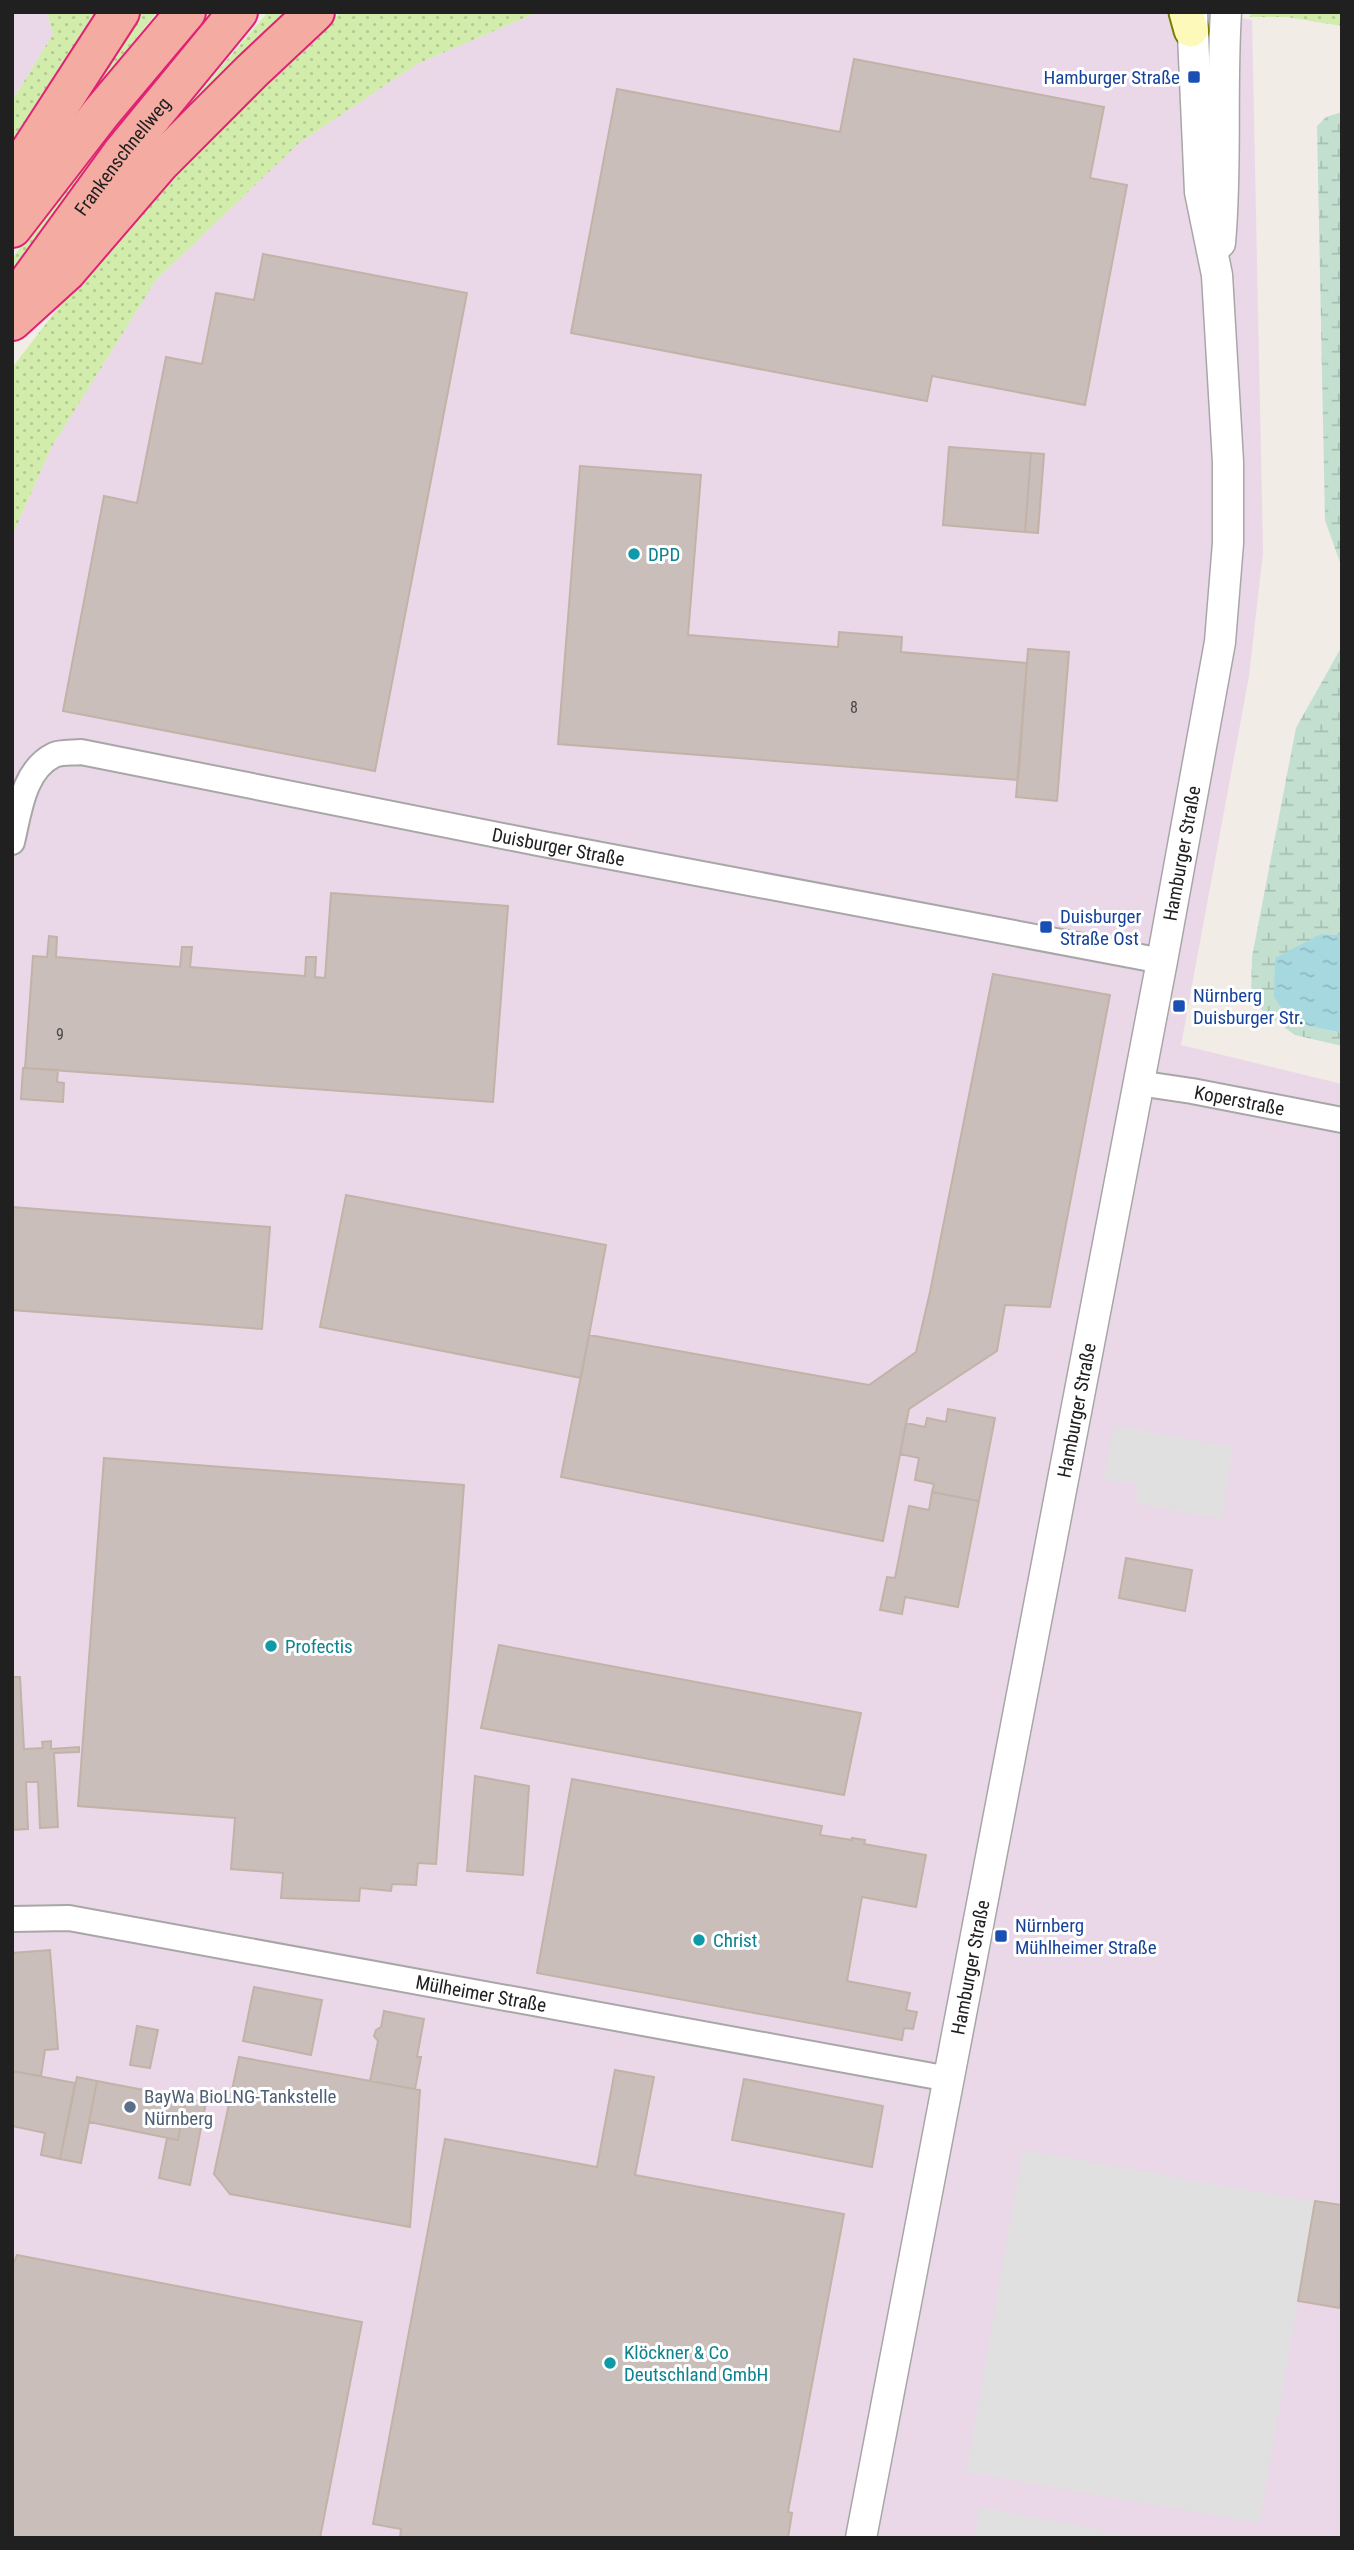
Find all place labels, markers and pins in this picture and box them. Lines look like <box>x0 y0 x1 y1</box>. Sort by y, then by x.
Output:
place label: Hamburger Straße <box>1043 66 1180 89</box>
marker: Hamburger Straße <box>1186 69 1202 85</box>
place label: DPD <box>648 543 680 566</box>
marker: DPD <box>626 546 642 562</box>
place label: Duisburger Straße Ost <box>1060 905 1141 950</box>
marker: Duisburger Straße Ost <box>1038 919 1054 935</box>
place label: Nürnberg Duisburger Str. <box>1193 984 1304 1029</box>
marker: Nürnberg Duisburger Str. <box>1171 998 1187 1014</box>
place label: Profectis <box>285 1635 353 1658</box>
marker: Profectis <box>263 1638 279 1654</box>
place label: Nürnberg Mühlheimer Straße <box>1015 1914 1157 1959</box>
marker: Nürnberg Mühlheimer Straße <box>993 1928 1009 1944</box>
place label: Christ <box>713 1929 757 1952</box>
marker: Christ <box>691 1932 707 1948</box>
place label: BayWa BioLNG-Tankstelle Nürnberg <box>144 2085 337 2130</box>
marker: BayWa BioLNG-Tankstelle Nürnberg <box>122 2099 138 2115</box>
place label: Klöckner & Co Deutschland GmbH <box>624 2341 768 2386</box>
marker: Klöckner & Co Deutschland GmbH <box>602 2355 618 2371</box>

